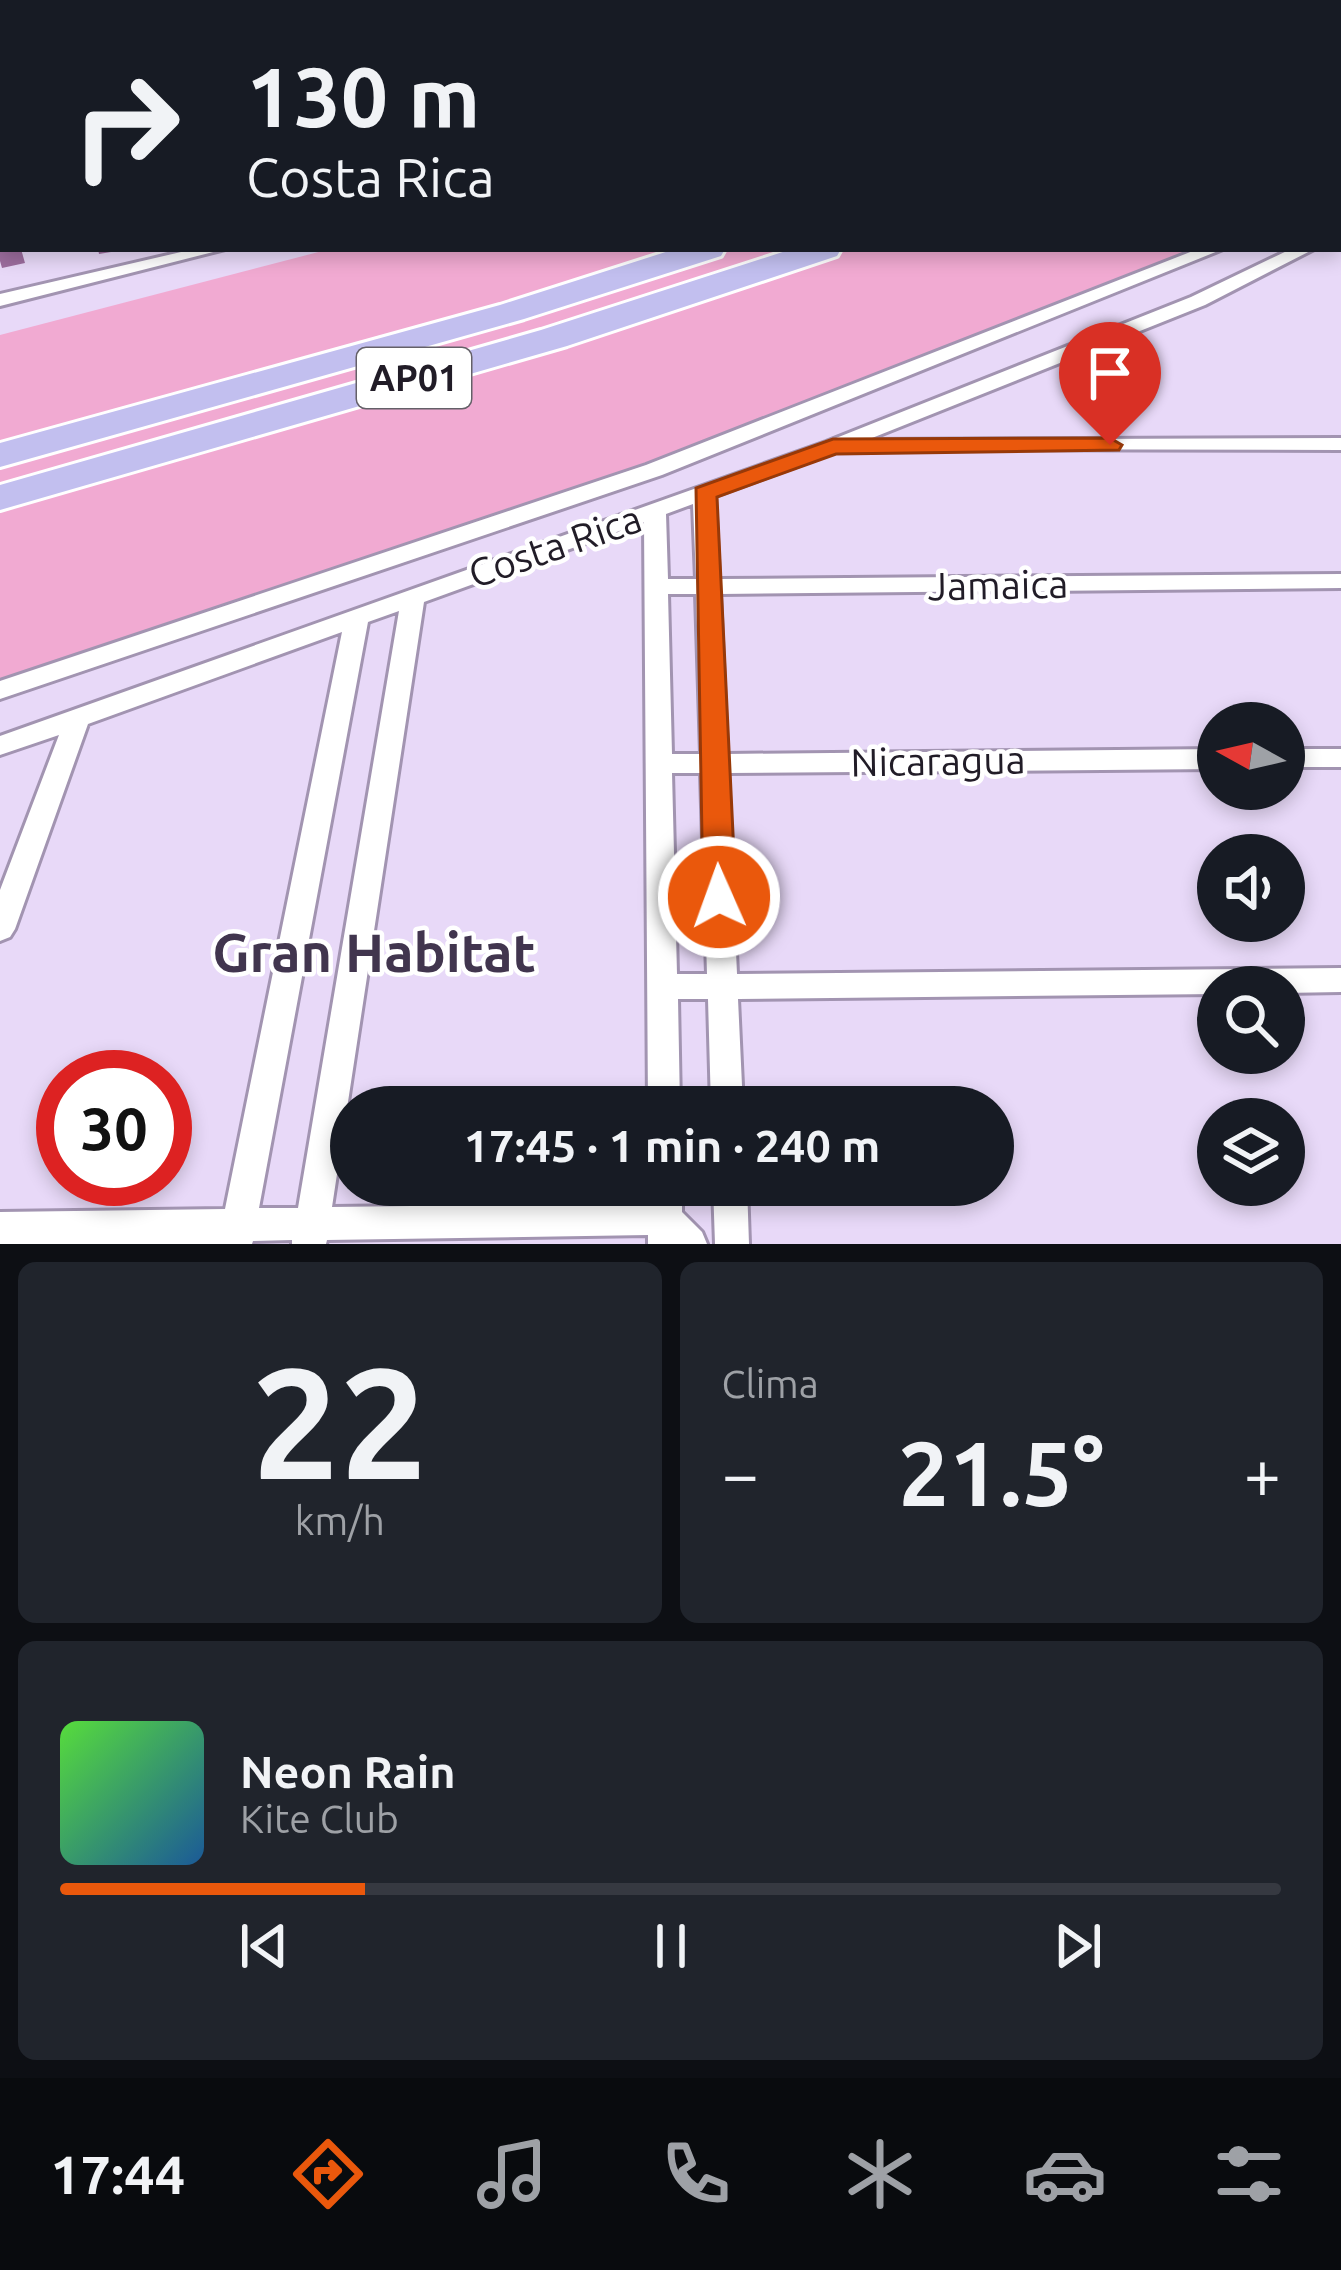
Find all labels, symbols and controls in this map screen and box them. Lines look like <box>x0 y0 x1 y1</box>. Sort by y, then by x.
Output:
icon: right <box>48 48 204 204</box>
text: 130 m <box>246 49 480 143</box>
text: Costa Rica <box>246 147 495 207</box>
pin <box>1059 322 1161 445</box>
icon: arrive <box>1077 340 1143 406</box>
road number: AP01 <box>357 348 471 408</box>
street label: Costa Rica <box>463 496 647 595</box>
street label: Jamaica <box>927 562 1069 607</box>
north arrow <box>1197 702 1305 810</box>
map controls <box>1197 702 1305 1206</box>
street label: Nicaragua <box>850 737 1026 784</box>
position arrow <box>656 834 782 960</box>
button: sound <box>1197 834 1305 942</box>
district label: Gran Habitat <box>212 922 536 982</box>
button: search <box>1197 966 1305 1074</box>
speed limit sign: 30 <box>36 1050 192 1206</box>
button: layers <box>1197 1098 1305 1206</box>
text: 17:45 · 1 min · 240 m <box>464 1120 880 1171</box>
text: 22 <box>252 1334 428 1508</box>
text: Clima <box>722 1362 819 1405</box>
text: 21.5° <box>898 1422 1104 1523</box>
text: − <box>722 1436 759 1510</box>
text: + <box>1244 1436 1281 1510</box>
text: km/h <box>295 1499 385 1542</box>
text: Neon Rain <box>240 1746 455 1797</box>
text: Kite Club <box>240 1797 399 1840</box>
icon: previous <box>231 1913 297 1979</box>
icon: pause <box>638 1913 704 1979</box>
icon: next <box>1045 1913 1111 1979</box>
icon: directions <box>286 2132 370 2216</box>
icon: music <box>470 2132 554 2216</box>
icon: phone <box>654 2132 738 2216</box>
icon: climate <box>838 2132 922 2216</box>
icon: car <box>1023 2132 1107 2216</box>
icon: filters <box>1207 2132 1291 2216</box>
text: 17:44 <box>50 2144 185 2204</box>

